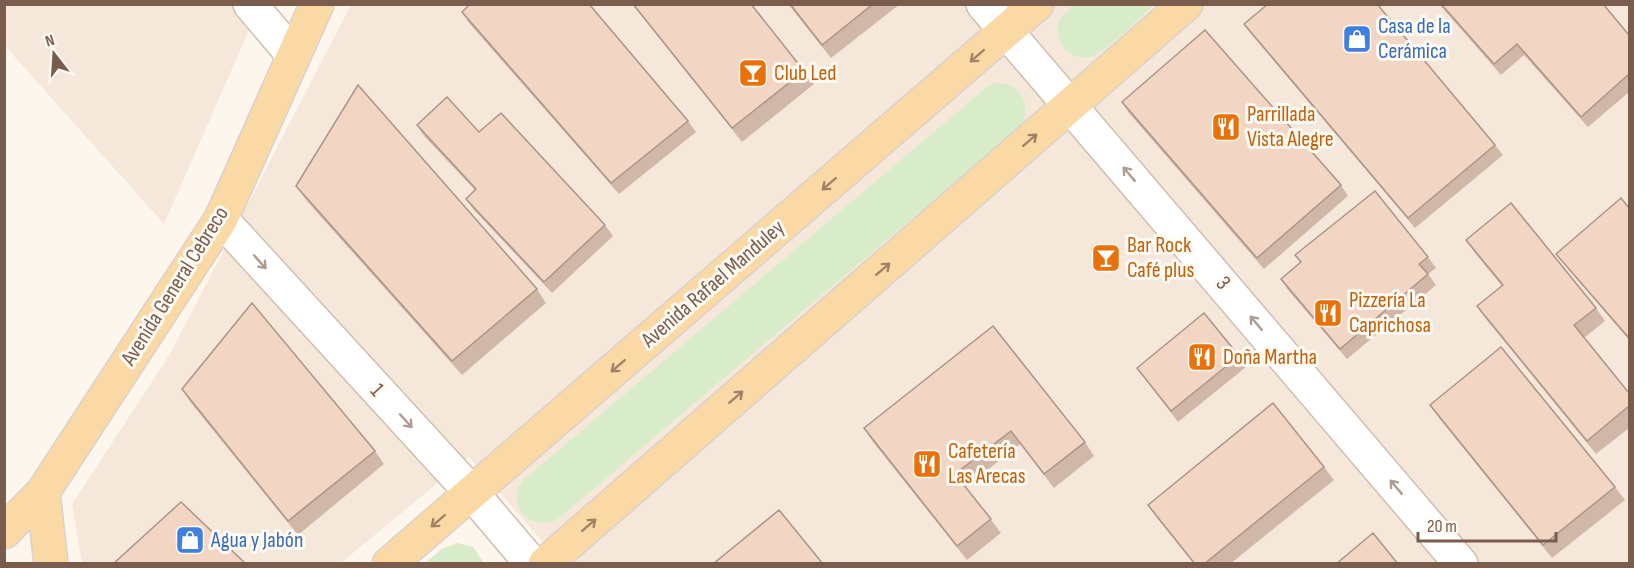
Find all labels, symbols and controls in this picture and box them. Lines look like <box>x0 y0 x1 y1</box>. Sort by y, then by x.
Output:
place label: Casa de la Cerámica <box>1378 13 1451 65</box>
shop icon: Casa de la Cerámica <box>1341 23 1373 55</box>
north arrow <box>24 24 84 84</box>
text: N <box>43 31 57 51</box>
one-way arrow <box>969 50 985 63</box>
bar icon: Club Led <box>737 57 769 89</box>
place label: Club Led <box>774 60 837 87</box>
place label: Parrillada Vista Alegre <box>1247 101 1334 153</box>
restaurant icon: Parrillada Vista Alegre <box>1210 111 1242 143</box>
one-way arrow <box>1022 134 1038 147</box>
one-way arrow <box>1123 166 1136 182</box>
one-way arrow <box>822 177 837 191</box>
street label: Avenida General Cebreco <box>115 202 235 371</box>
street label: Avenida Rafael Manduley <box>635 214 791 354</box>
place label: Bar Rock Café plus <box>1127 232 1194 284</box>
bar icon: Bar Rock Café plus <box>1090 242 1122 274</box>
one-way arrow <box>253 254 267 269</box>
one-way arrow <box>875 262 890 276</box>
street label: 3 <box>1210 271 1236 295</box>
place label: Pizzería La Caprichosa <box>1349 287 1431 339</box>
restaurant icon: Pizzería La Caprichosa <box>1312 297 1344 329</box>
one-way arrow <box>1249 316 1263 331</box>
restaurant icon: Doña Martha <box>1186 341 1218 373</box>
place label: Doña Martha <box>1223 344 1317 371</box>
one-way arrow <box>611 359 626 373</box>
street label: 1 <box>364 378 390 402</box>
one-way arrow <box>728 390 743 404</box>
one-way arrow <box>398 414 413 429</box>
place label: Cafetería Las Arecas <box>948 438 1026 490</box>
restaurant icon: Cafetería Las Arecas <box>911 448 943 480</box>
one-way arrow <box>1389 480 1403 495</box>
scale bar <box>1418 505 1556 543</box>
one-way arrow <box>431 514 446 528</box>
text: 20 m <box>1427 516 1457 537</box>
one-way arrow <box>581 518 596 532</box>
shop icon: Agua y Jabón <box>174 524 206 556</box>
place label: Agua y Jabón <box>210 527 303 554</box>

